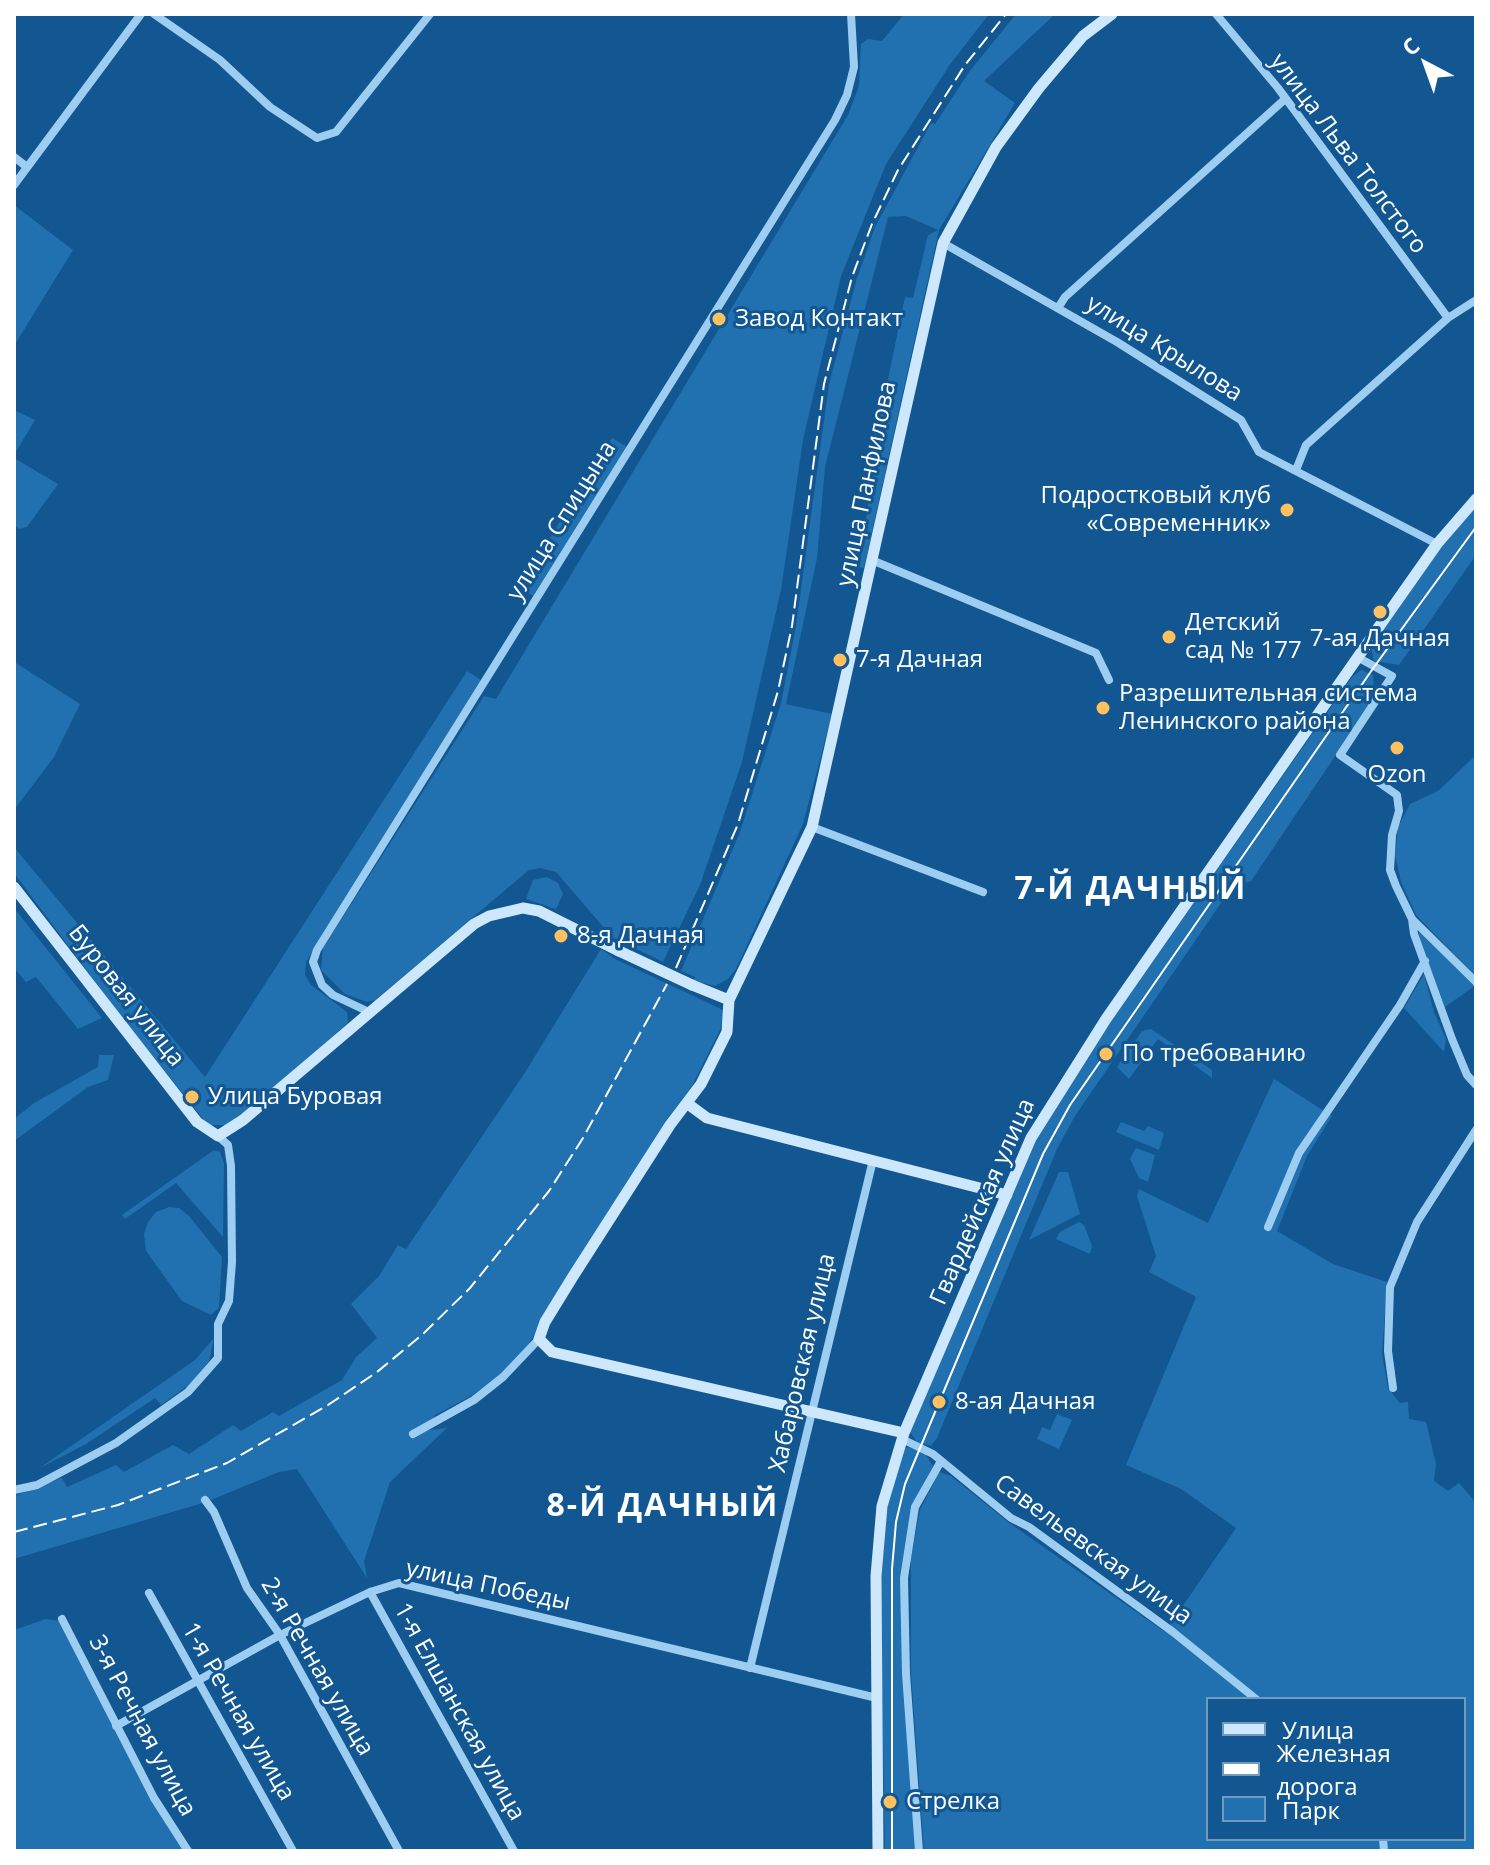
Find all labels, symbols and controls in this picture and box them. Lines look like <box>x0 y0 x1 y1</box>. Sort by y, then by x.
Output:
north arrow <box>1386 24 1466 104</box>
text: С <box>1395 30 1425 62</box>
street label: улица Льва Толстого <box>1263 48 1433 260</box>
street label: улица Крылова <box>1081 289 1247 409</box>
place label: Завод Контакт <box>735 305 903 333</box>
marker: Завод Контакт <box>710 310 728 328</box>
street label: улица Панфилова <box>831 379 903 589</box>
street label: улица Спицына <box>501 436 623 606</box>
place label: Подростковый клуб «Современник» <box>1040 482 1271 538</box>
marker: Подростковый клуб «Современник» <box>1278 501 1296 519</box>
marker: 7-ая Дачная <box>1371 603 1389 621</box>
place label: Детский сад № 177 <box>1185 609 1302 665</box>
place label: 7-ая Дачная <box>1310 625 1450 653</box>
marker: Детский сад № 177 <box>1160 628 1178 646</box>
place label: 7-я Дачная <box>856 646 983 674</box>
marker: 7-я Дачная <box>831 651 849 669</box>
place label: Разрешительная система Ленинского района <box>1119 680 1418 736</box>
marker: Разрешительная система Ленинского района <box>1094 699 1112 717</box>
marker: Ozon <box>1388 739 1406 757</box>
place label: Ozon <box>1367 761 1427 789</box>
district label: 7-Й ДАЧНЫЙ <box>1015 871 1247 909</box>
street label: Буровая улица <box>62 919 190 1073</box>
place label: 8-я Дачная <box>577 922 704 950</box>
marker: 8-я Дачная <box>552 927 570 945</box>
place label: По требованию <box>1122 1040 1306 1068</box>
marker: По требованию <box>1097 1045 1115 1063</box>
place label: Улица Буровая <box>208 1083 383 1111</box>
marker: Улица Буровая <box>183 1088 201 1106</box>
street label: Гвардейская улица <box>925 1094 1041 1310</box>
street label: Хабаровская улица <box>764 1251 842 1475</box>
place label: 8-ая Дачная <box>955 1388 1095 1416</box>
marker: 8-ая Дачная <box>930 1393 948 1411</box>
street label: Савельевская улица <box>989 1469 1197 1631</box>
district label: 8-Й ДАЧНЫЙ <box>547 1488 779 1526</box>
street label: улица Победы <box>403 1555 573 1617</box>
street label: 2-я Речная улица <box>254 1573 380 1761</box>
street label: 1-я Елшанская улица <box>387 1598 531 1826</box>
street label: 1-я Речная улица <box>175 1618 301 1806</box>
street label: 3-я Речная улица <box>82 1631 202 1821</box>
legend <box>1206 1697 1466 1841</box>
text: Улица <box>1282 1713 1354 1746</box>
text: Железная дорога <box>1276 1736 1391 1802</box>
place label: Стрелка <box>906 1788 1000 1816</box>
marker: Стрелка <box>881 1793 899 1811</box>
text: Парк <box>1282 1793 1340 1826</box>

